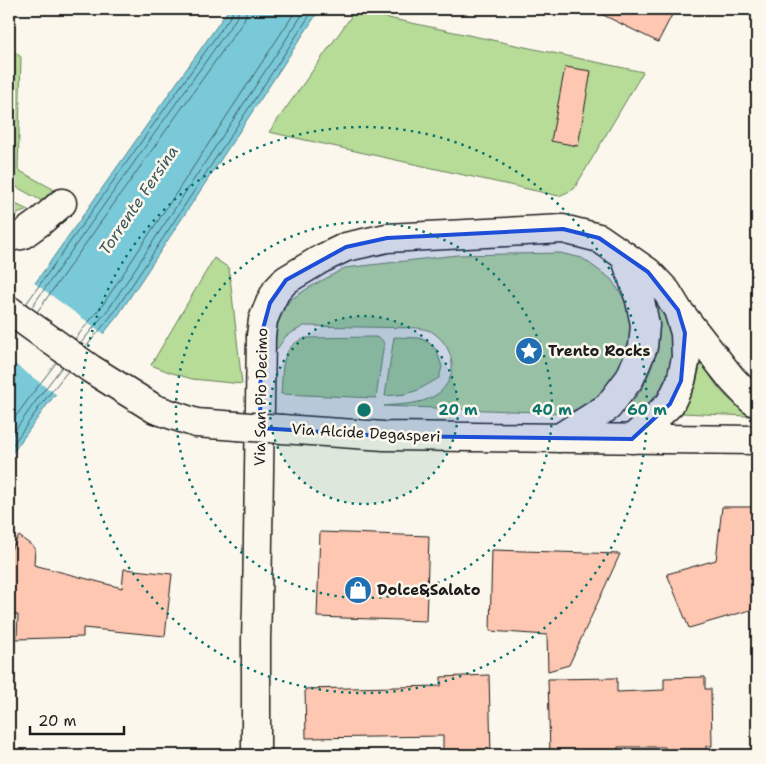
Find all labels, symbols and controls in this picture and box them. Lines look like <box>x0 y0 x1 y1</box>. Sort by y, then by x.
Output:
water label: Torrente Fersina <box>94 141 183 259</box>
street label: Via San Pio Decimo <box>250 328 272 466</box>
place icon: Trento Rocks <box>514 336 544 366</box>
place label: Trento Rocks <box>548 341 650 361</box>
text: 20 m <box>438 400 478 420</box>
text: 40 m <box>532 400 572 420</box>
text: 60 m <box>627 400 667 420</box>
centre of rings <box>355 401 373 419</box>
street label: Via Alcide Degasperi <box>291 419 441 447</box>
shop icon: Dolce&Salato <box>343 575 373 605</box>
place label: Dolce&Salato <box>377 580 481 600</box>
scale bar <box>30 704 124 736</box>
text: 20 m <box>38 711 77 731</box>

